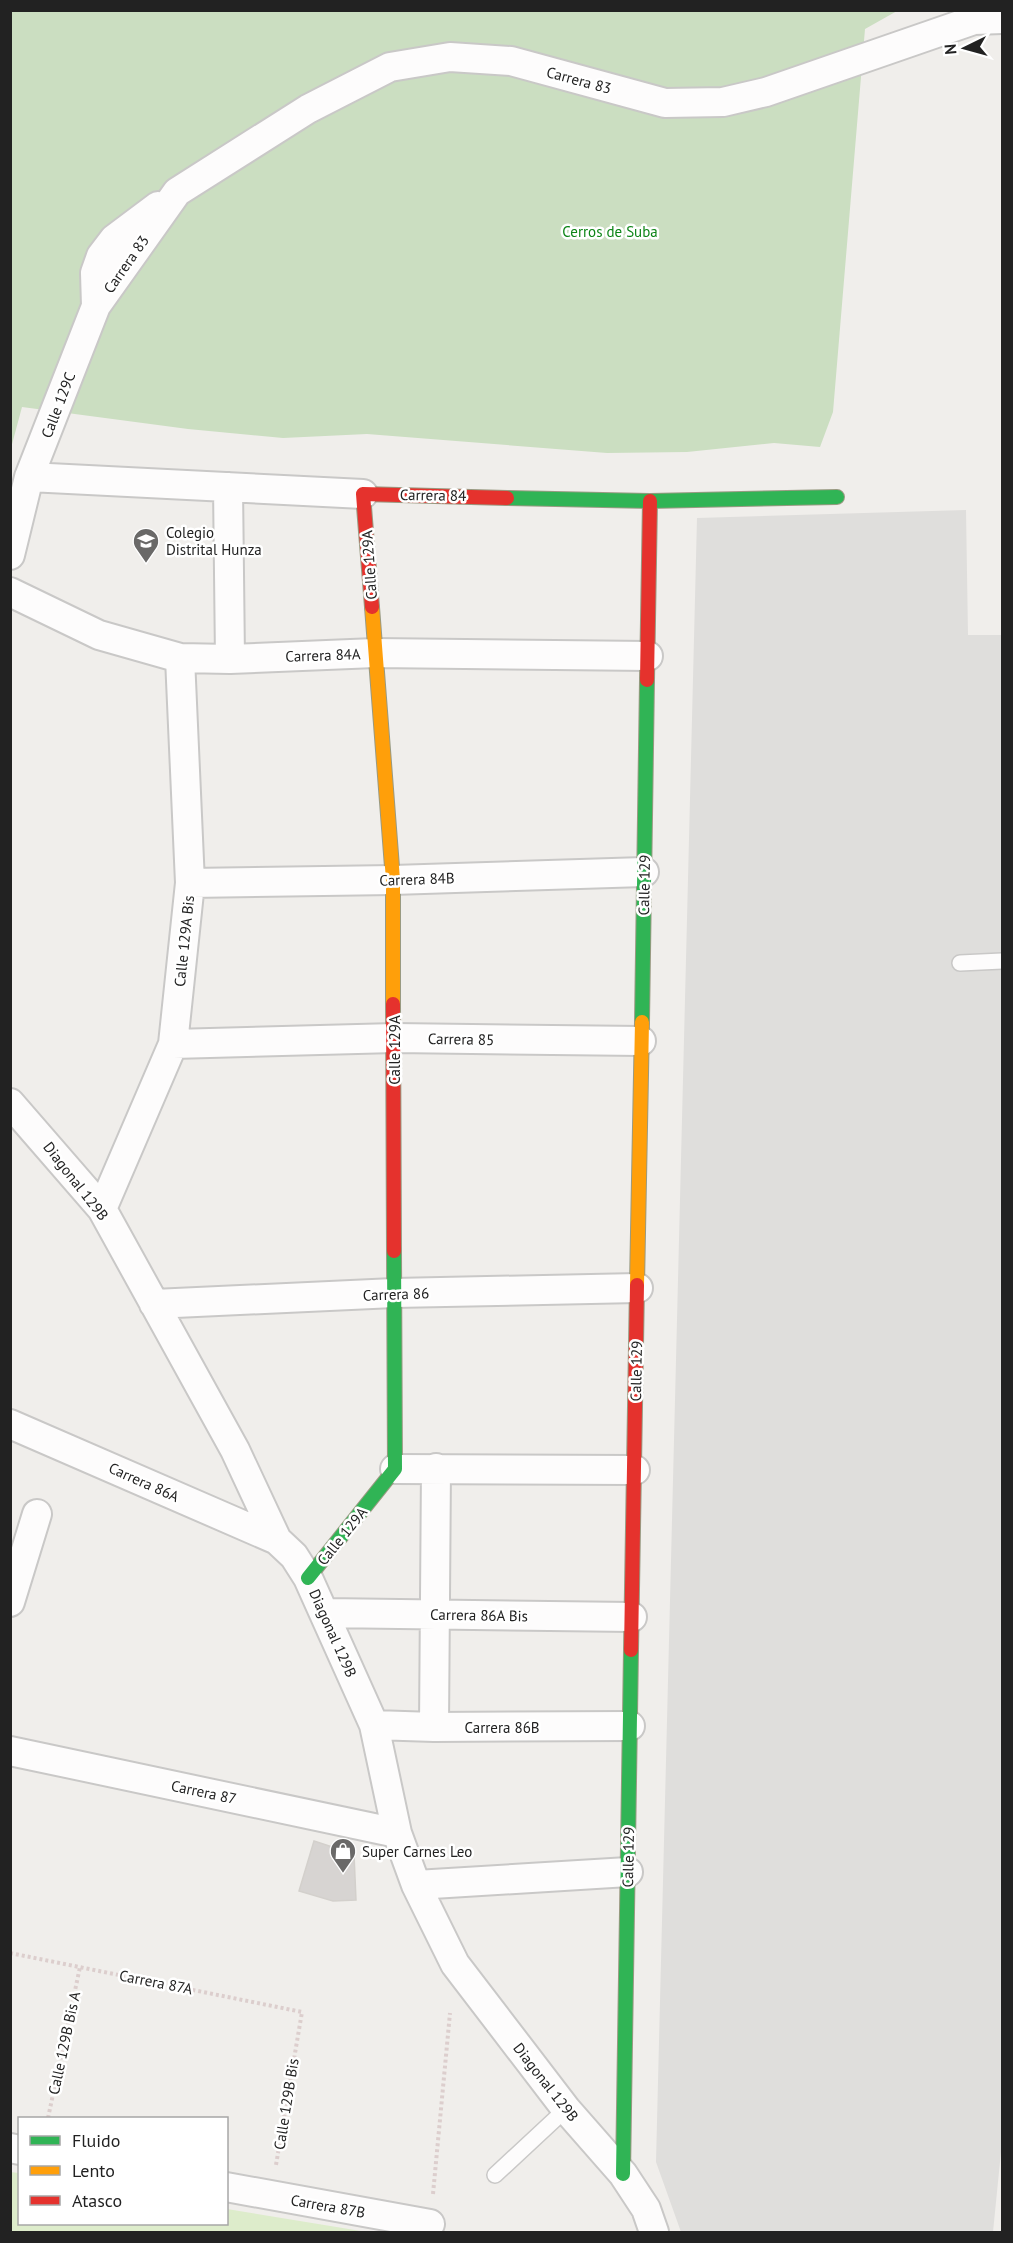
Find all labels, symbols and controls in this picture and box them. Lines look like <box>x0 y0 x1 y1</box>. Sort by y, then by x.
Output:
north arrow <box>935 18 995 78</box>
text: N <box>940 43 960 55</box>
street label: Carrera 83 <box>544 62 614 98</box>
park label: Cerros de Suba <box>562 222 658 241</box>
street label: Carrera 83 <box>99 231 153 297</box>
street label: Calle 129C <box>37 369 79 441</box>
street label: Carrera 84 <box>400 485 466 505</box>
place label: Colegio Distrital Hunza <box>166 523 262 559</box>
school or university icon: Colegio Distrital Hunza <box>131 526 161 564</box>
street label: Calle 129A <box>357 529 381 600</box>
street label: Carrera 84A <box>285 644 361 666</box>
street label: Calle 129 <box>634 855 654 915</box>
street label: Carrera 84B <box>379 868 455 890</box>
street label: Calle 129A Bis <box>170 894 198 988</box>
street label: Calle 129A <box>385 1015 404 1085</box>
street label: Carrera 85 <box>428 1029 494 1049</box>
street label: Diagonal 129B <box>39 1138 113 1224</box>
street label: Carrera 86 <box>362 1283 430 1305</box>
street label: Calle 129 <box>626 1341 646 1401</box>
street label: Carrera 86A <box>106 1458 182 1506</box>
street label: Calle 129A <box>313 1503 371 1569</box>
street label: Diagonal 129B <box>305 1586 361 1680</box>
street label: Carrera 86A Bis <box>430 1605 528 1625</box>
street label: Carrera 86B <box>464 1718 540 1737</box>
street label: Carrera 87 <box>170 1776 238 1808</box>
street label: Calle 129 <box>618 1827 638 1887</box>
shop icon: Super Carnes Leo <box>328 1836 358 1874</box>
place label: Super Carnes Leo <box>362 1842 472 1861</box>
street label: Carrera 87A <box>118 1966 195 1998</box>
street label: Calle 129B Bis A <box>44 1990 84 2096</box>
street label: Diagonal 129B <box>509 2039 583 2125</box>
street label: Calle 129B Bis <box>269 2057 303 2151</box>
legend <box>18 2117 228 2225</box>
text: Fluido <box>72 2129 120 2152</box>
text: Lento <box>72 2159 115 2182</box>
text: Atasco <box>72 2189 122 2212</box>
street label: Carrera 87B <box>289 2190 367 2222</box>

